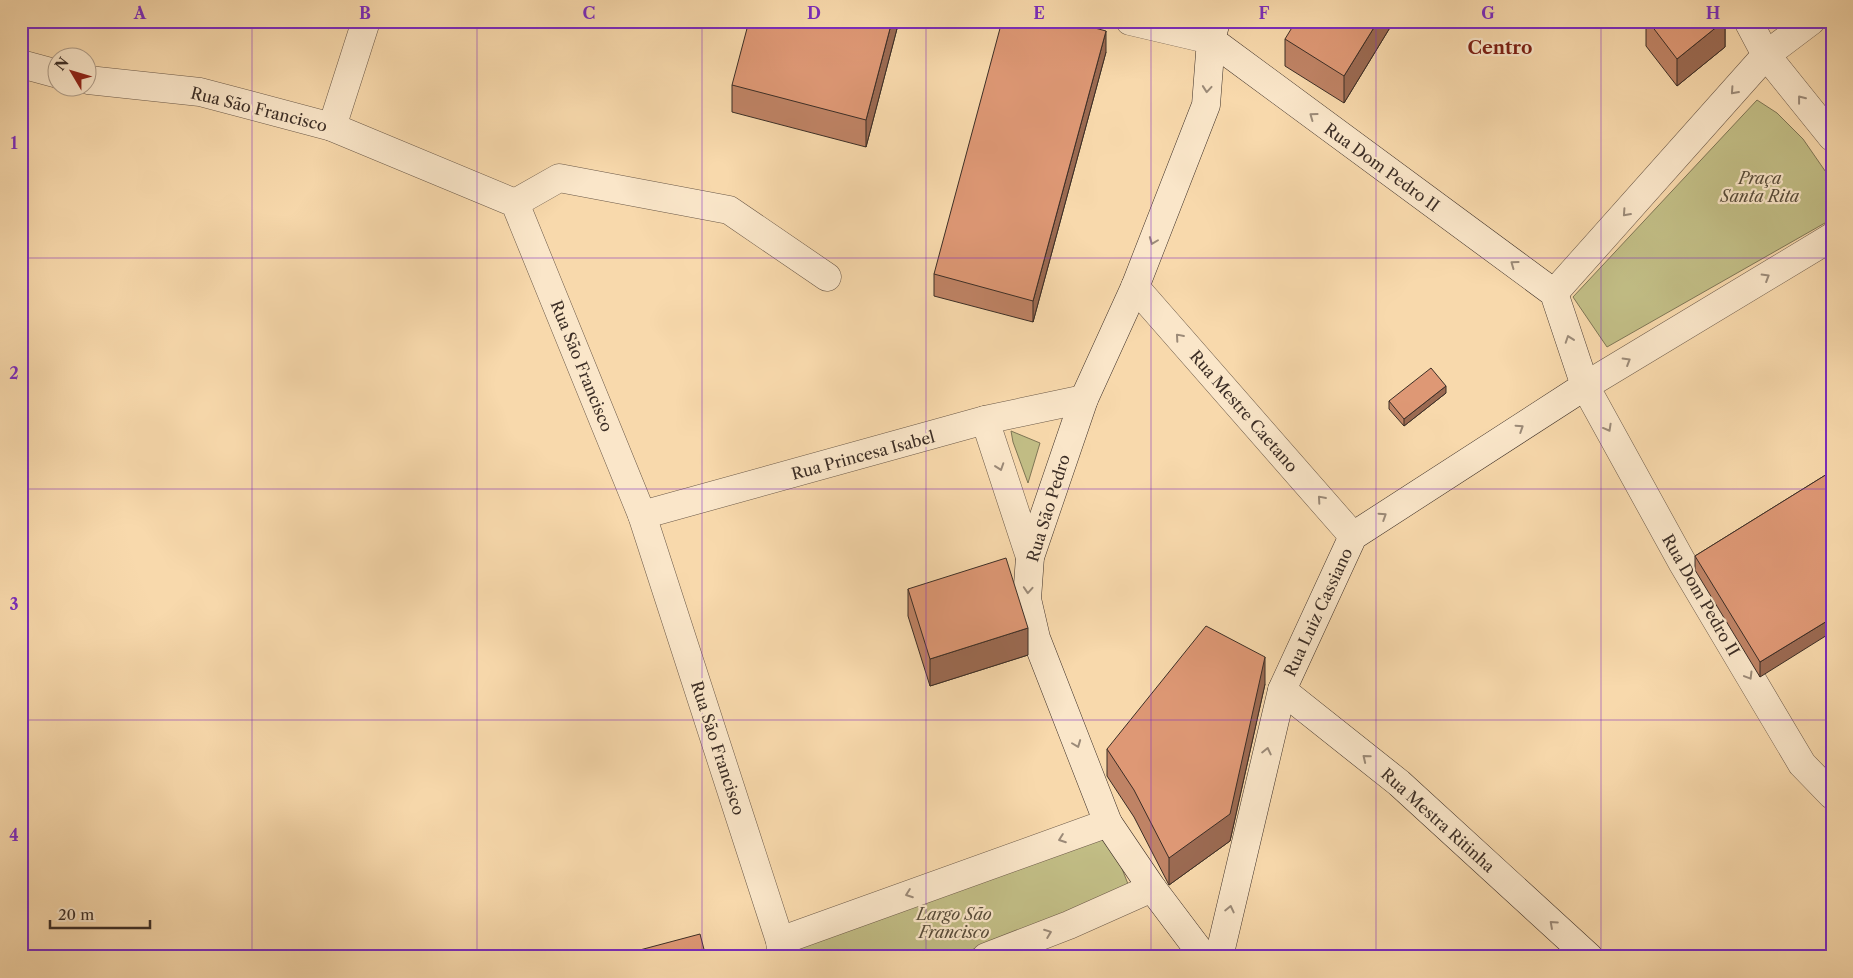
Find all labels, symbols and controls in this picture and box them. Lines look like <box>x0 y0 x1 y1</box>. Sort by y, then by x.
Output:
text: A <box>133 3 147 23</box>
text: B <box>359 3 371 23</box>
text: C <box>583 3 595 23</box>
text: D <box>807 3 821 23</box>
text: E <box>1033 3 1045 23</box>
text: F <box>1259 3 1270 23</box>
text: G <box>1481 3 1495 23</box>
text: H <box>1706 3 1720 23</box>
district label: Centro <box>1468 37 1532 59</box>
north arrow <box>48 48 98 98</box>
text: N <box>51 54 73 74</box>
street label: Rua São Francisco <box>189 82 330 136</box>
one-way arrow <box>1202 85 1213 93</box>
one-way arrow <box>1731 86 1740 95</box>
one-way arrow <box>1799 96 1807 105</box>
one-way arrow <box>1309 113 1319 122</box>
street label: Rua Dom Pedro II <box>1320 118 1444 216</box>
text: 1 <box>10 133 18 153</box>
park label: Praça Santa Rita <box>1720 168 1800 206</box>
one-way arrow <box>1622 207 1631 216</box>
one-way arrow <box>1149 236 1159 245</box>
one-way arrow <box>1510 261 1520 270</box>
one-way arrow <box>1760 273 1769 283</box>
street label: Rua São Francisco <box>547 297 618 435</box>
one-way arrow <box>1176 334 1185 343</box>
one-way arrow <box>1565 336 1575 344</box>
street label: Rua Mestre Caetano <box>1186 346 1302 476</box>
one-way arrow <box>1621 357 1630 367</box>
text: 2 <box>9 363 19 383</box>
one-way arrow <box>1602 423 1612 432</box>
one-way arrow <box>1515 424 1524 434</box>
street label: Rua Princesa Isabel <box>789 426 937 484</box>
street label: Rua São Pedro <box>1022 452 1074 564</box>
one-way arrow <box>994 462 1004 470</box>
one-way arrow <box>1318 496 1327 505</box>
one-way arrow <box>1378 513 1387 522</box>
street label: Rua Dom Pedro II <box>1658 530 1744 660</box>
street label: Rua Luiz Cassiano <box>1279 544 1357 680</box>
one-way arrow <box>1022 586 1033 594</box>
text: 3 <box>9 594 19 614</box>
one-way arrow <box>1742 671 1752 680</box>
street label: Rua São Francisco <box>687 678 749 818</box>
one-way arrow <box>1071 739 1081 748</box>
one-way arrow <box>1262 748 1272 756</box>
one-way arrow <box>1363 754 1372 763</box>
street label: Rua Mestra Ritinha <box>1377 764 1499 877</box>
text: 4 <box>9 825 19 845</box>
one-way arrow <box>1058 833 1067 843</box>
one-way arrow <box>905 888 914 898</box>
scale bar <box>50 898 150 930</box>
park label: Largo São Francisco <box>915 904 992 942</box>
text: 20 m <box>58 905 94 924</box>
one-way arrow <box>1224 905 1235 914</box>
one-way arrow <box>1550 921 1559 930</box>
one-way arrow <box>1043 929 1052 939</box>

